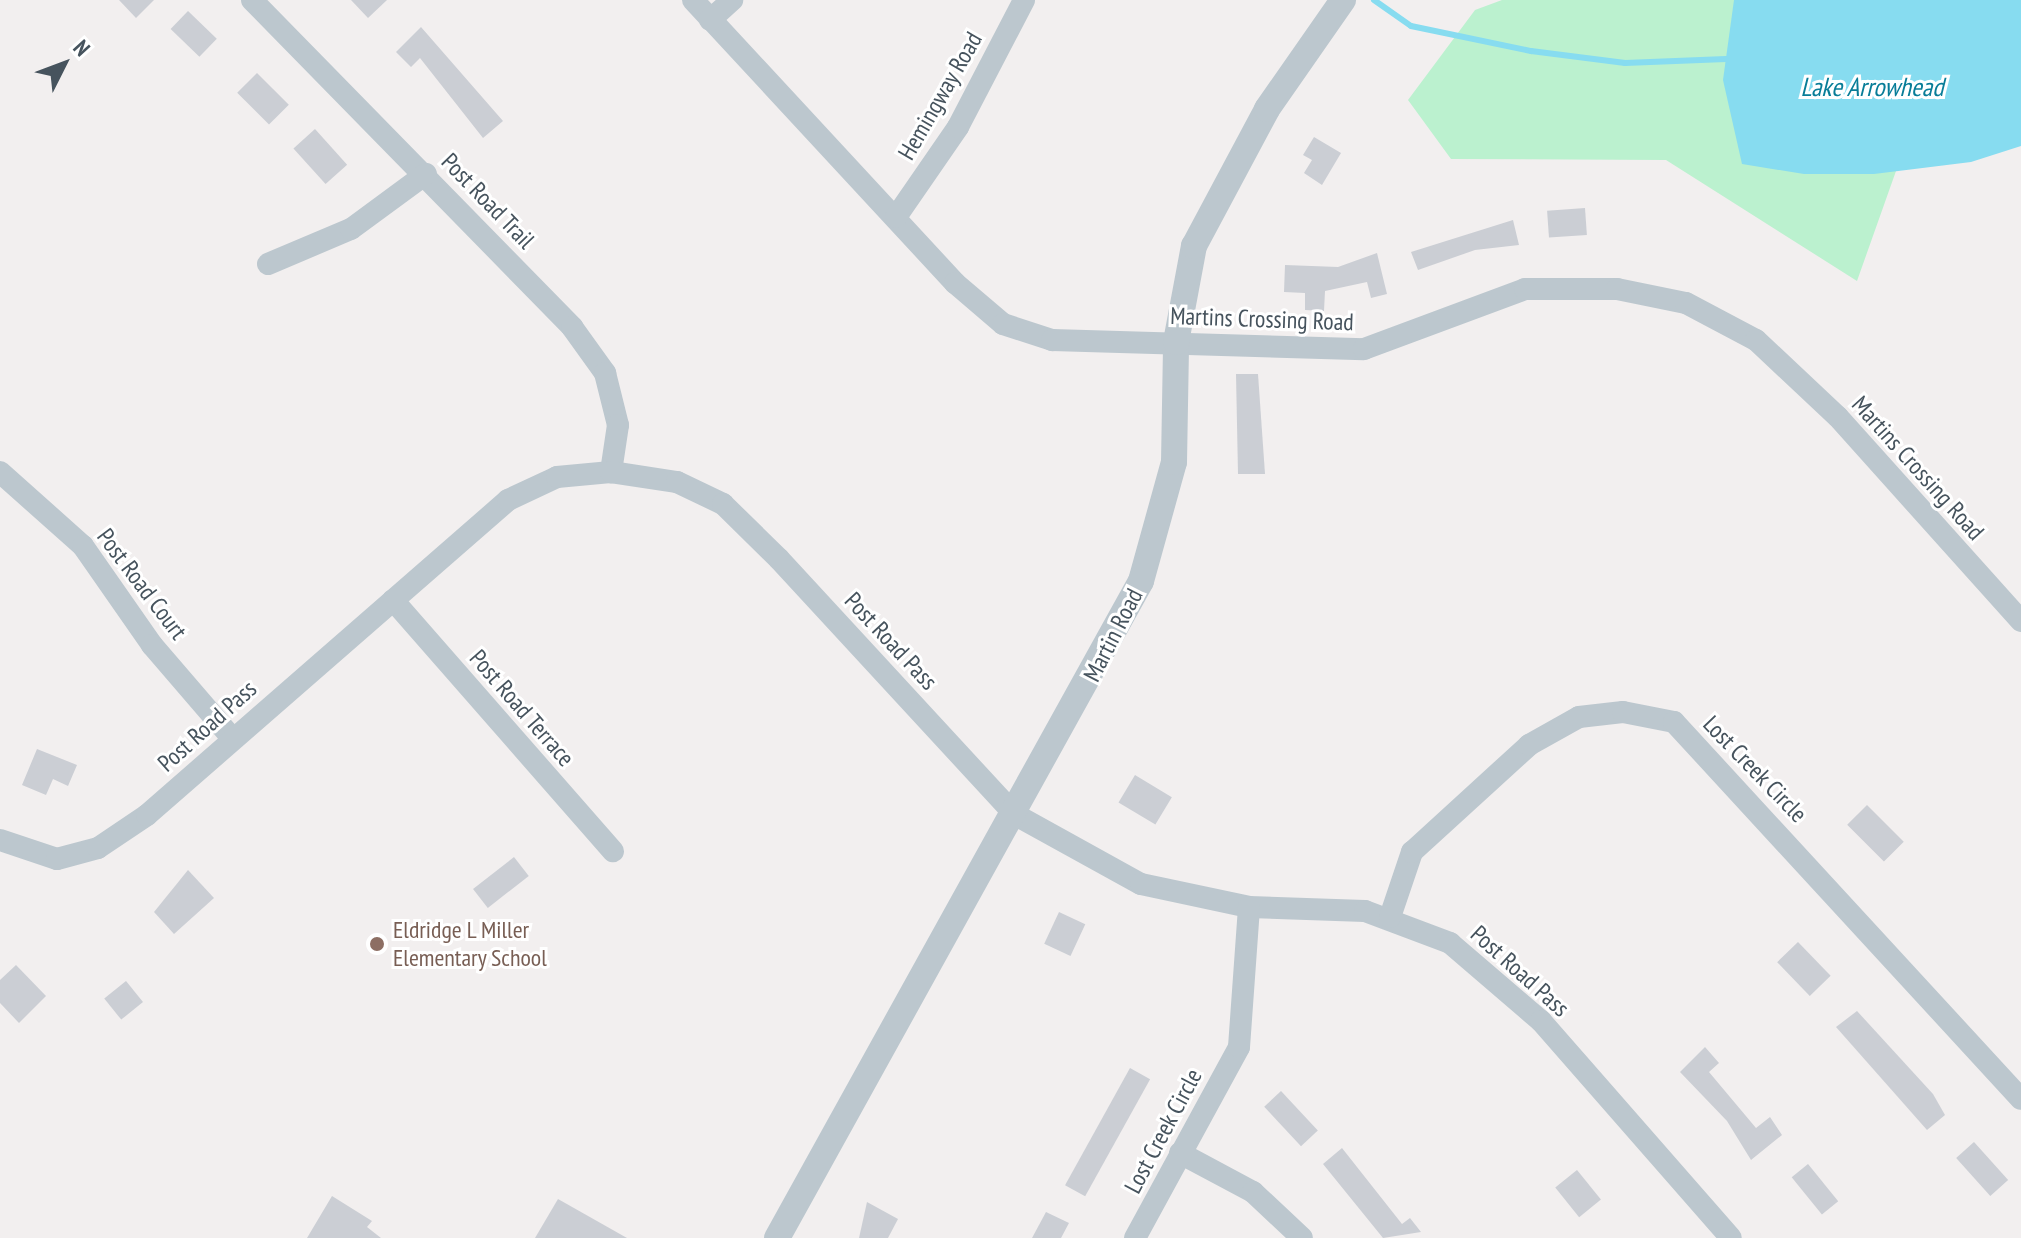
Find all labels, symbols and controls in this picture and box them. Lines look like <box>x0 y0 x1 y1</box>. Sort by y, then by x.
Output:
north arrow <box>24 24 104 104</box>
street label: Hemingway Road <box>892 27 988 165</box>
text: N <box>67 34 96 62</box>
water label: Lake Arrowhead <box>1800 71 1944 103</box>
street label: Post Road Trail <box>435 147 541 255</box>
street label: Martins Crossing Road <box>1170 301 1354 337</box>
street label: Martins Crossing Road <box>1846 390 1990 546</box>
street label: Post Road Court <box>91 523 193 645</box>
street label: Martin Road <box>1077 584 1149 686</box>
street label: Post Road Pass <box>839 586 943 696</box>
street label: Post Road Terrace <box>463 644 581 772</box>
street label: Post Road Pass <box>152 674 262 778</box>
street label: Lost Creek Circle <box>1697 710 1813 828</box>
place label: Eldridge L Miller Elementary School <box>393 916 547 972</box>
street label: Post Road Pass <box>1465 919 1575 1023</box>
marker: Eldridge L Miller Elementary School <box>368 935 386 953</box>
street label: Lost Creek Circle <box>1118 1064 1208 1198</box>

